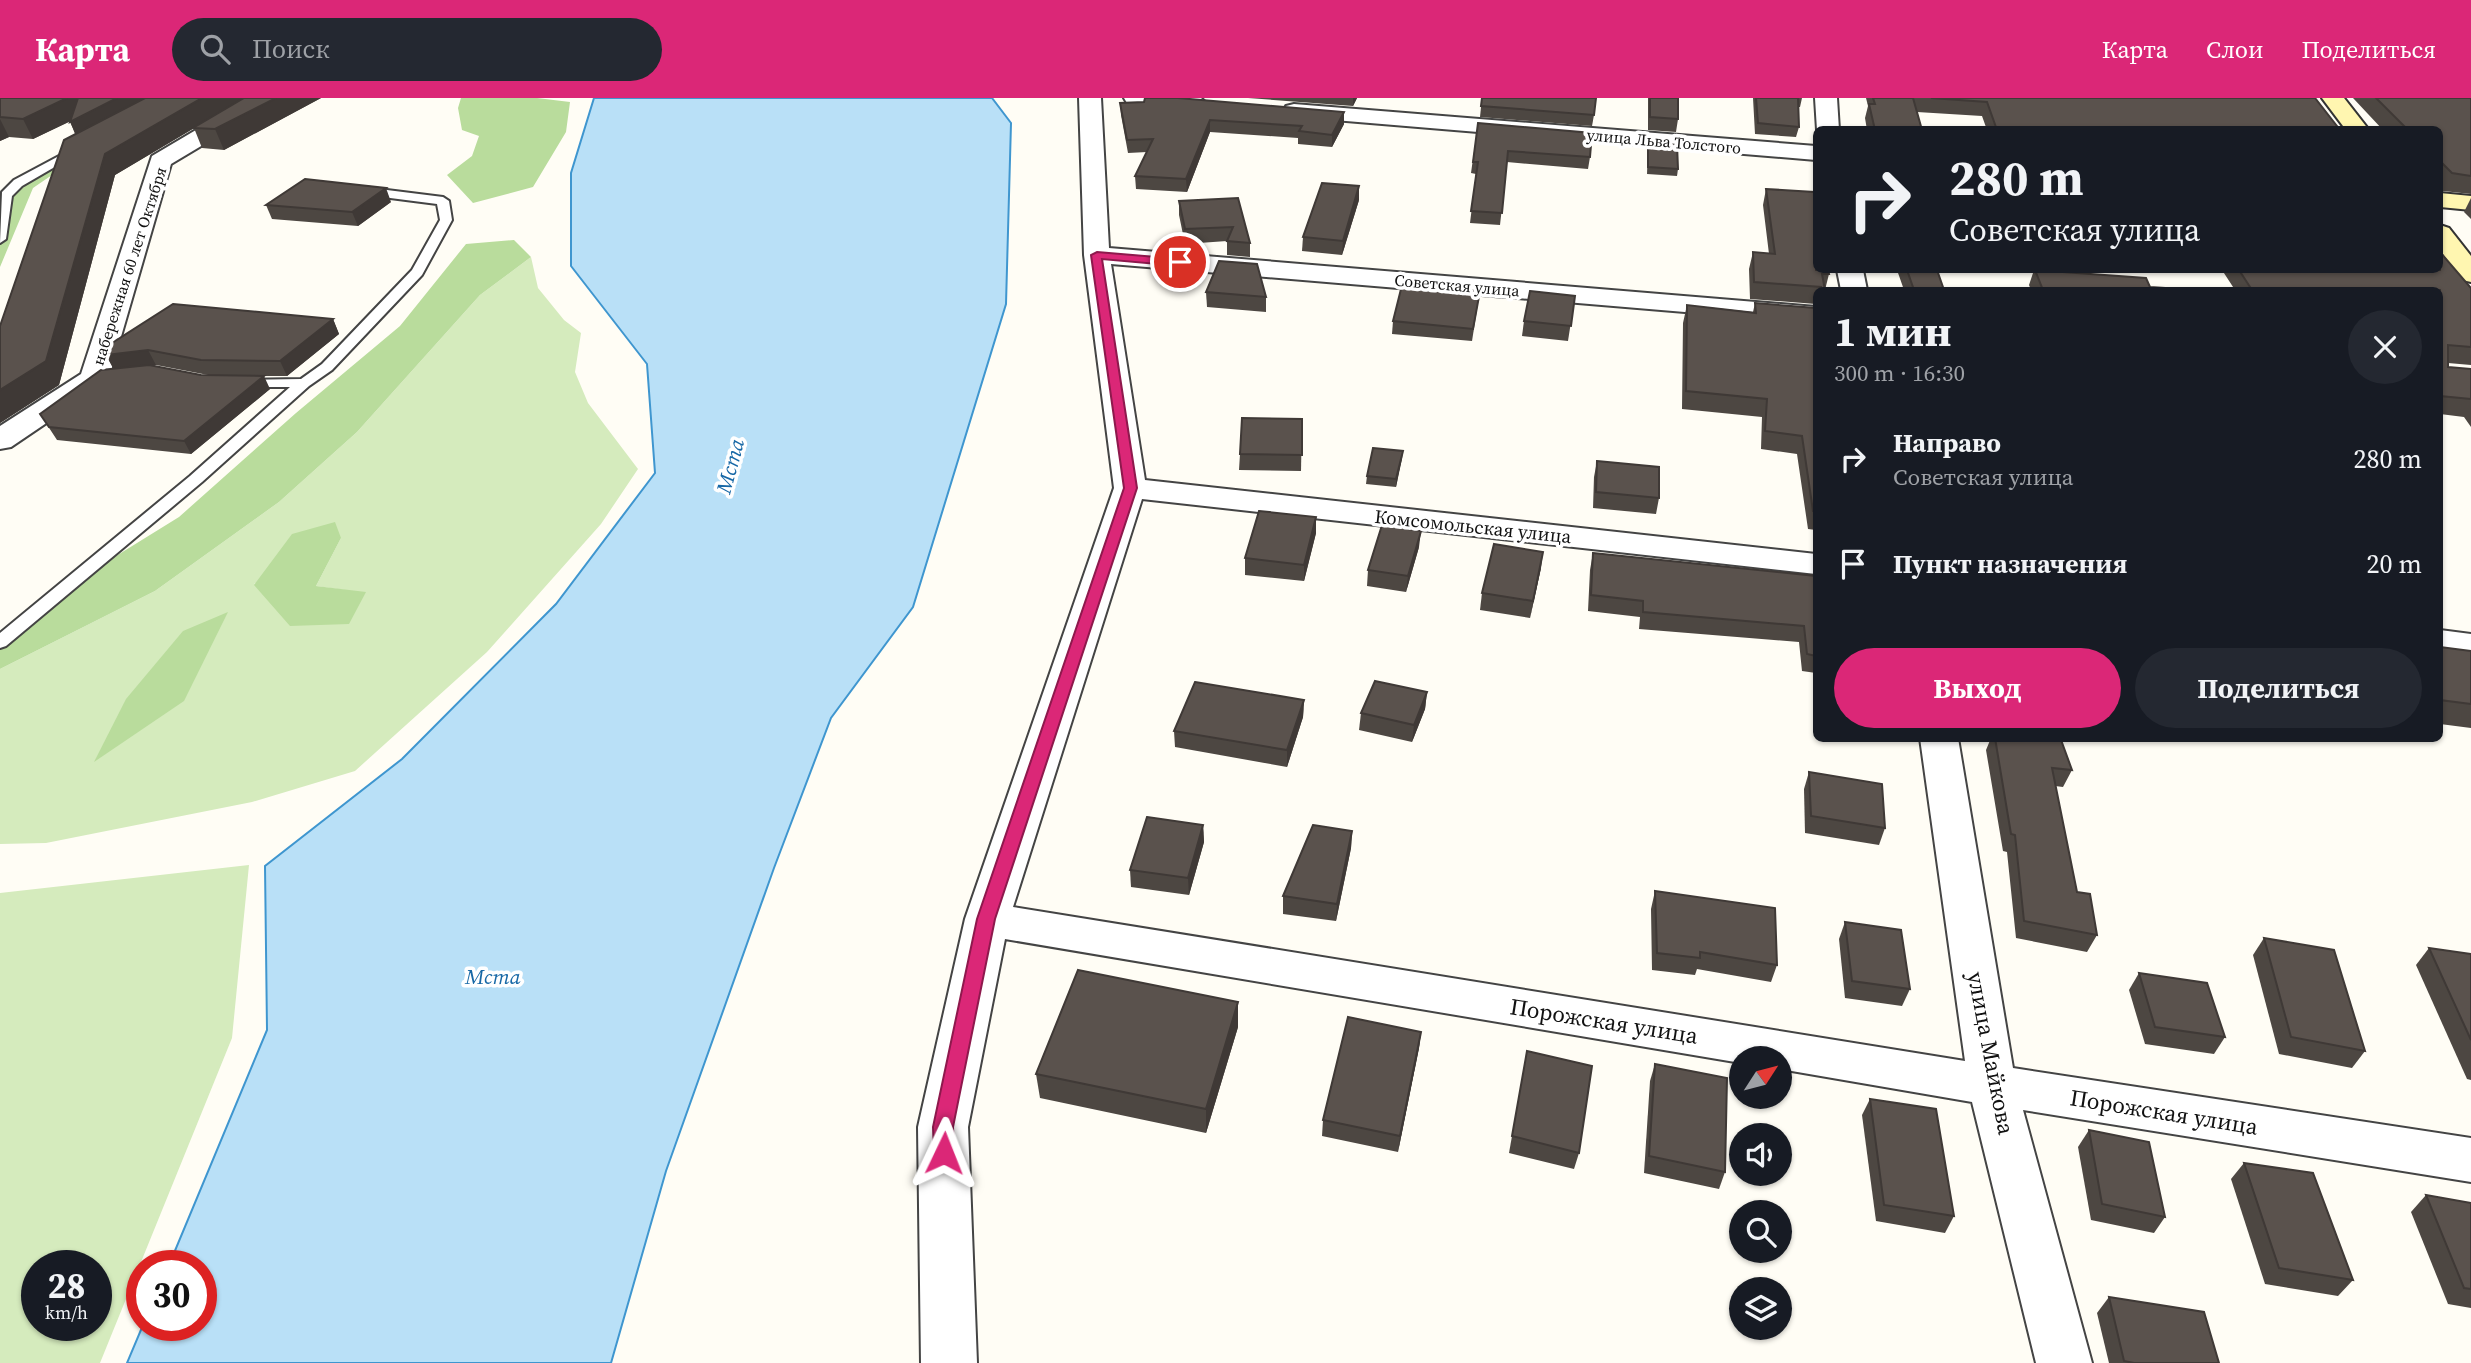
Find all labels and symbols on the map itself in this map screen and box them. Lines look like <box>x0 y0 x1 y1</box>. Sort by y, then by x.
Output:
street label: улица Льва Толстого <box>1586 123 1742 159</box>
street label: набережная 60 лет Октября <box>86 164 172 368</box>
pin <box>1150 232 1210 292</box>
street label: Советская улица <box>1393 269 1521 302</box>
water label: Мста <box>709 435 751 498</box>
street label: Комсомольская улица <box>1373 503 1573 549</box>
water label: Мста <box>464 962 521 991</box>
street label: улица Майкова <box>1960 969 2023 1137</box>
street label: Порожская улица <box>1508 990 1701 1052</box>
north arrow <box>1729 1046 1792 1110</box>
street label: Порожская улица <box>2068 1081 2261 1143</box>
position arrow <box>907 1116 981 1190</box>
speed limit sign: 30 <box>126 1250 217 1341</box>

